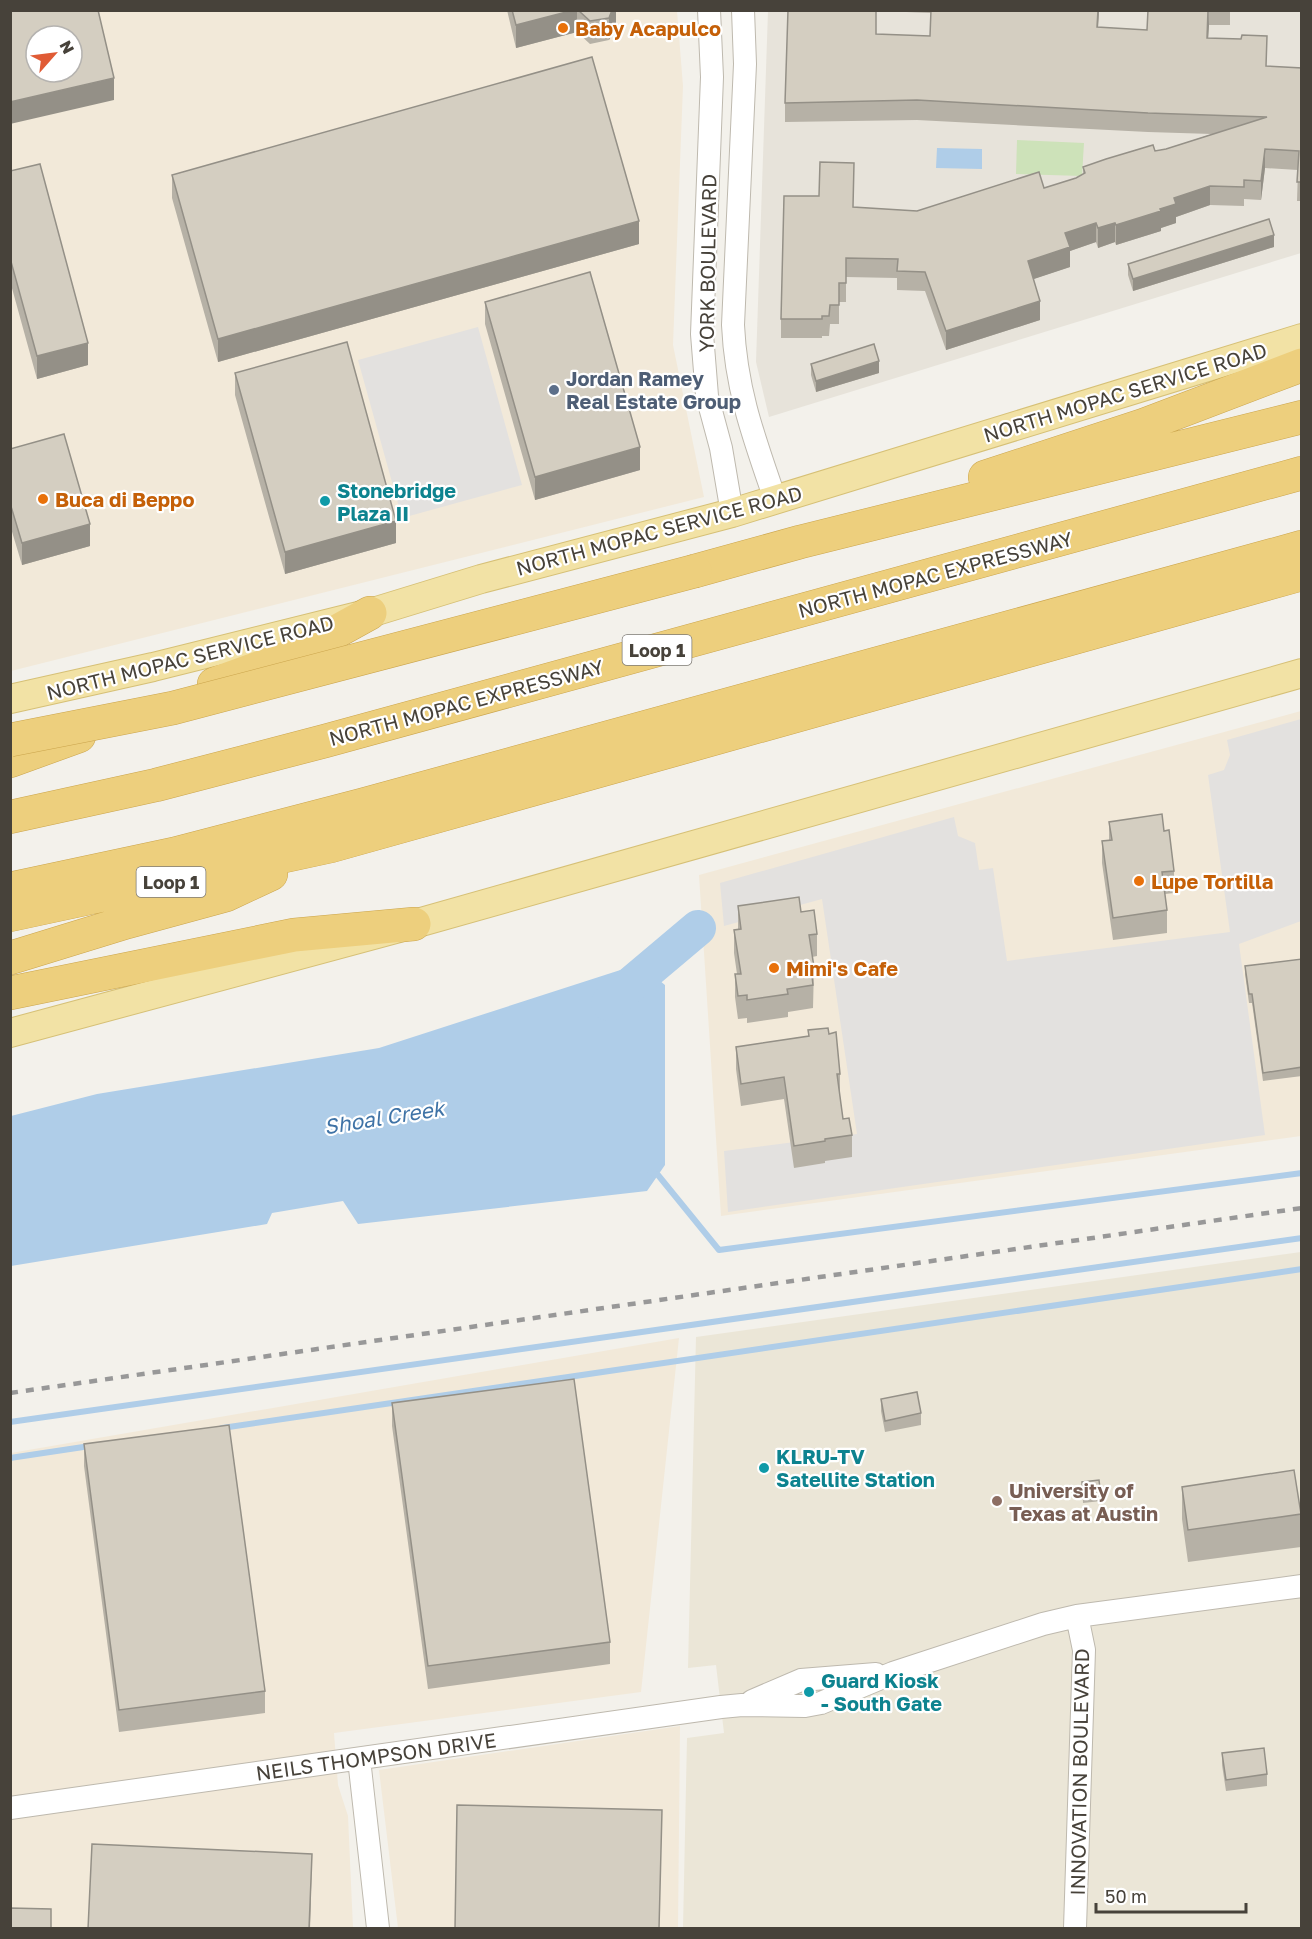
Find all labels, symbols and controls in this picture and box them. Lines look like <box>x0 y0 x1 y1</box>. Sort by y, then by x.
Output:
place label: Baby Acapulco <box>575 16 721 40</box>
marker: Baby Acapulco <box>556 21 570 35</box>
north arrow <box>24 24 84 84</box>
text: N <box>56 37 79 57</box>
street label: YORK BOULEVARD <box>693 174 721 352</box>
street label: NORTH MOPAC SERVICE ROAD <box>980 337 1270 447</box>
place label: Jordan Ramey Real Estate Group <box>566 366 741 413</box>
marker: Jordan Ramey Real Estate Group <box>547 383 561 397</box>
place label: Stonebridge Plaza II <box>337 478 456 525</box>
street label: NORTH MOPAC SERVICE ROAD <box>513 480 805 580</box>
place label: Buca di Beppo <box>55 487 194 511</box>
marker: Buca di Beppo <box>36 492 50 506</box>
marker: Stonebridge Plaza II <box>318 494 332 508</box>
street label: NORTH MOPAC EXPRESSWAY <box>795 526 1075 622</box>
street label: NORTH MOPAC SERVICE ROAD <box>44 610 336 704</box>
road number: Loop 1 <box>622 635 692 665</box>
street label: NORTH MOPAC EXPRESSWAY <box>326 654 606 750</box>
road number: Loop 1 <box>136 867 206 897</box>
place label: Lupe Tortilla <box>1151 869 1273 893</box>
marker: Lupe Tortilla <box>1132 874 1146 888</box>
place label: Mimi's Cafe <box>786 956 898 980</box>
marker: Mimi's Cafe <box>767 961 781 975</box>
water label: Shoal Creek <box>322 1094 448 1139</box>
place label: KLRU-TV Satellite Station <box>776 1444 935 1491</box>
marker: KLRU-TV Satellite Station <box>757 1461 771 1475</box>
place label: University of Texas at Austin <box>1009 1478 1158 1525</box>
marker: University of Texas at Austin <box>990 1494 1004 1508</box>
street label: INNOVATION BOULEVARD <box>1065 1648 1093 1896</box>
place label: Guard Kiosk - South Gate <box>821 1668 942 1715</box>
marker: Guard Kiosk - South Gate <box>802 1685 816 1699</box>
street label: NEILS THOMPSON DRIVE <box>254 1727 498 1785</box>
scale bar <box>1096 1876 1246 1914</box>
text: 50 m <box>1105 1885 1147 1907</box>

